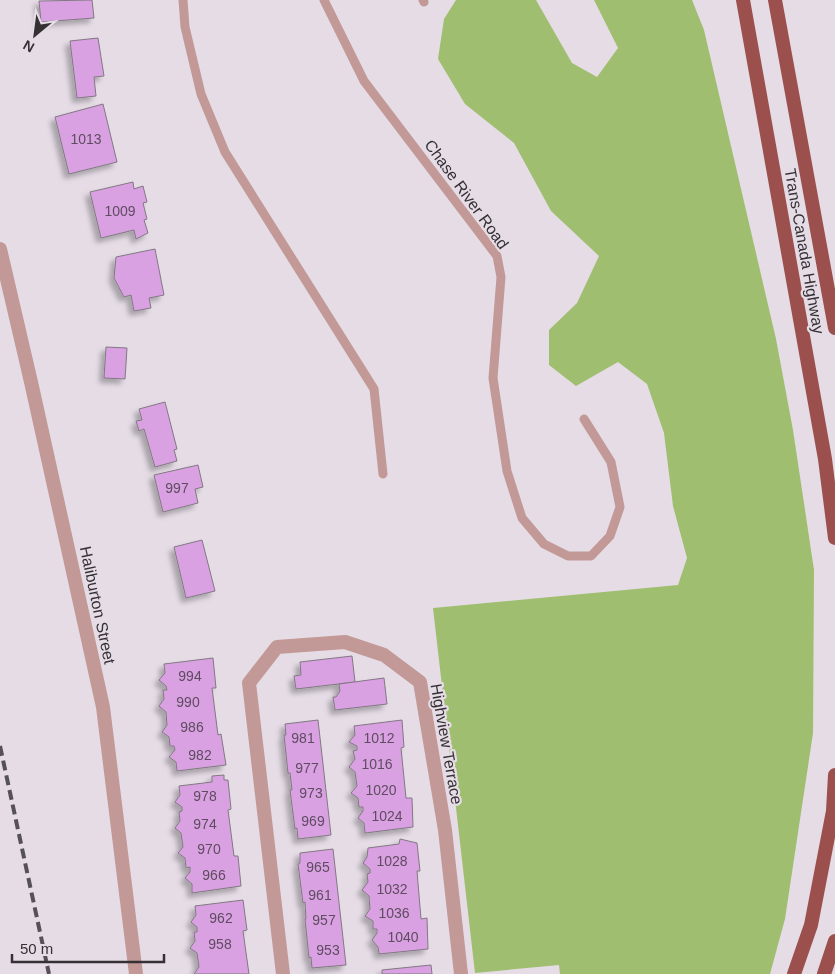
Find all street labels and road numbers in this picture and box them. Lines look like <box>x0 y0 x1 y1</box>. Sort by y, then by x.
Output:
street label: Chase River Road <box>421 136 512 252</box>
street label: Trans-Canada Highway <box>782 167 827 335</box>
street label: Haliburton Street <box>77 545 118 666</box>
street label: Highview Terrace <box>428 682 466 806</box>

